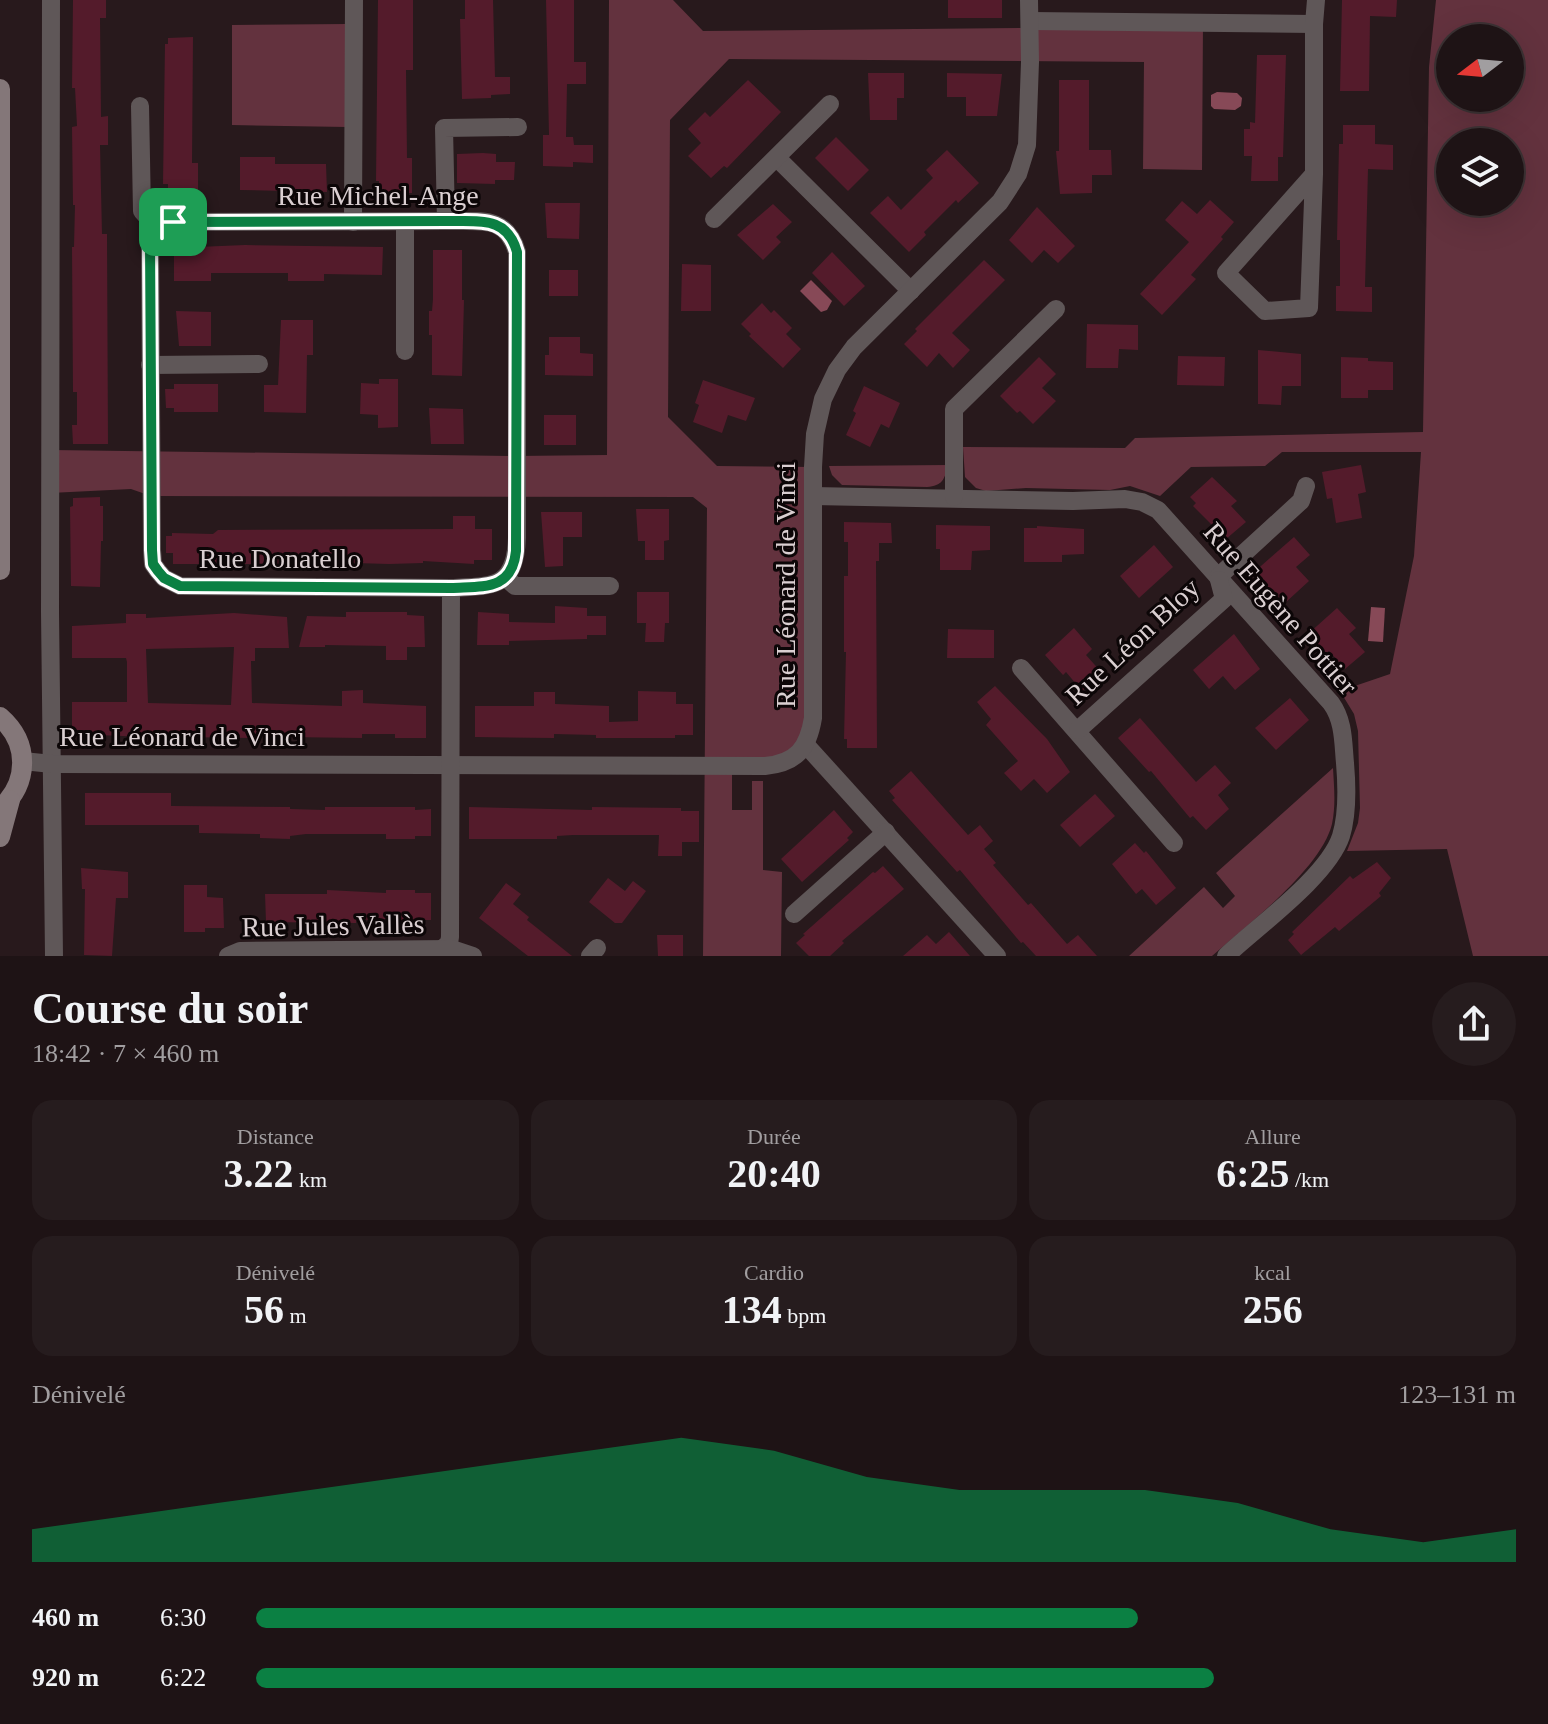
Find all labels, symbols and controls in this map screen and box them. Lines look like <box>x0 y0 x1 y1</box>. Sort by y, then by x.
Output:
north arrow <box>1436 24 1524 112</box>
map controls <box>1436 24 1524 216</box>
button: layers <box>1436 128 1524 216</box>
street label: Rue Michel-Ange <box>277 180 479 211</box>
pin <box>139 188 207 256</box>
icon: arrive <box>151 200 195 244</box>
street label: Rue Léonard de Vinci <box>770 462 801 708</box>
street label: Rue Eugène Pottier <box>1198 516 1364 701</box>
street label: Rue Donatello <box>199 543 361 574</box>
street label: Rue Léon Bloy <box>1059 572 1205 711</box>
street label: Rue Léonard de Vinci <box>59 721 305 752</box>
street label: Rue Jules Vallès <box>241 908 425 943</box>
button: share <box>1432 982 1516 1066</box>
text: Course du soir <box>32 984 308 1033</box>
text: 18:42 · 7 × 460 m <box>32 1039 219 1068</box>
text: Distance <box>237 1124 314 1149</box>
text: Durée <box>747 1124 801 1149</box>
text: Allure <box>1245 1124 1301 1149</box>
text: 3.22 <box>224 1151 294 1196</box>
text: 20:40 <box>727 1151 821 1196</box>
text: 6:25 <box>1216 1151 1289 1196</box>
text: km <box>294 1167 327 1192</box>
text: /km <box>1289 1167 1329 1192</box>
text: Dénivelé <box>236 1260 315 1285</box>
text: Cardio <box>744 1260 804 1285</box>
text: kcal <box>1254 1260 1291 1285</box>
text: 56 <box>244 1287 284 1332</box>
text: 134 <box>722 1287 782 1332</box>
text: 256 <box>1243 1287 1303 1332</box>
text: m <box>284 1303 307 1328</box>
text: bpm <box>782 1303 826 1328</box>
text: Dénivelé <box>32 1380 126 1409</box>
text: 123–131 m <box>1398 1380 1516 1409</box>
text: 460 m <box>32 1603 99 1632</box>
text: 6:30 <box>160 1603 206 1632</box>
text: 920 m <box>32 1663 99 1692</box>
text: 6:22 <box>160 1663 206 1692</box>

